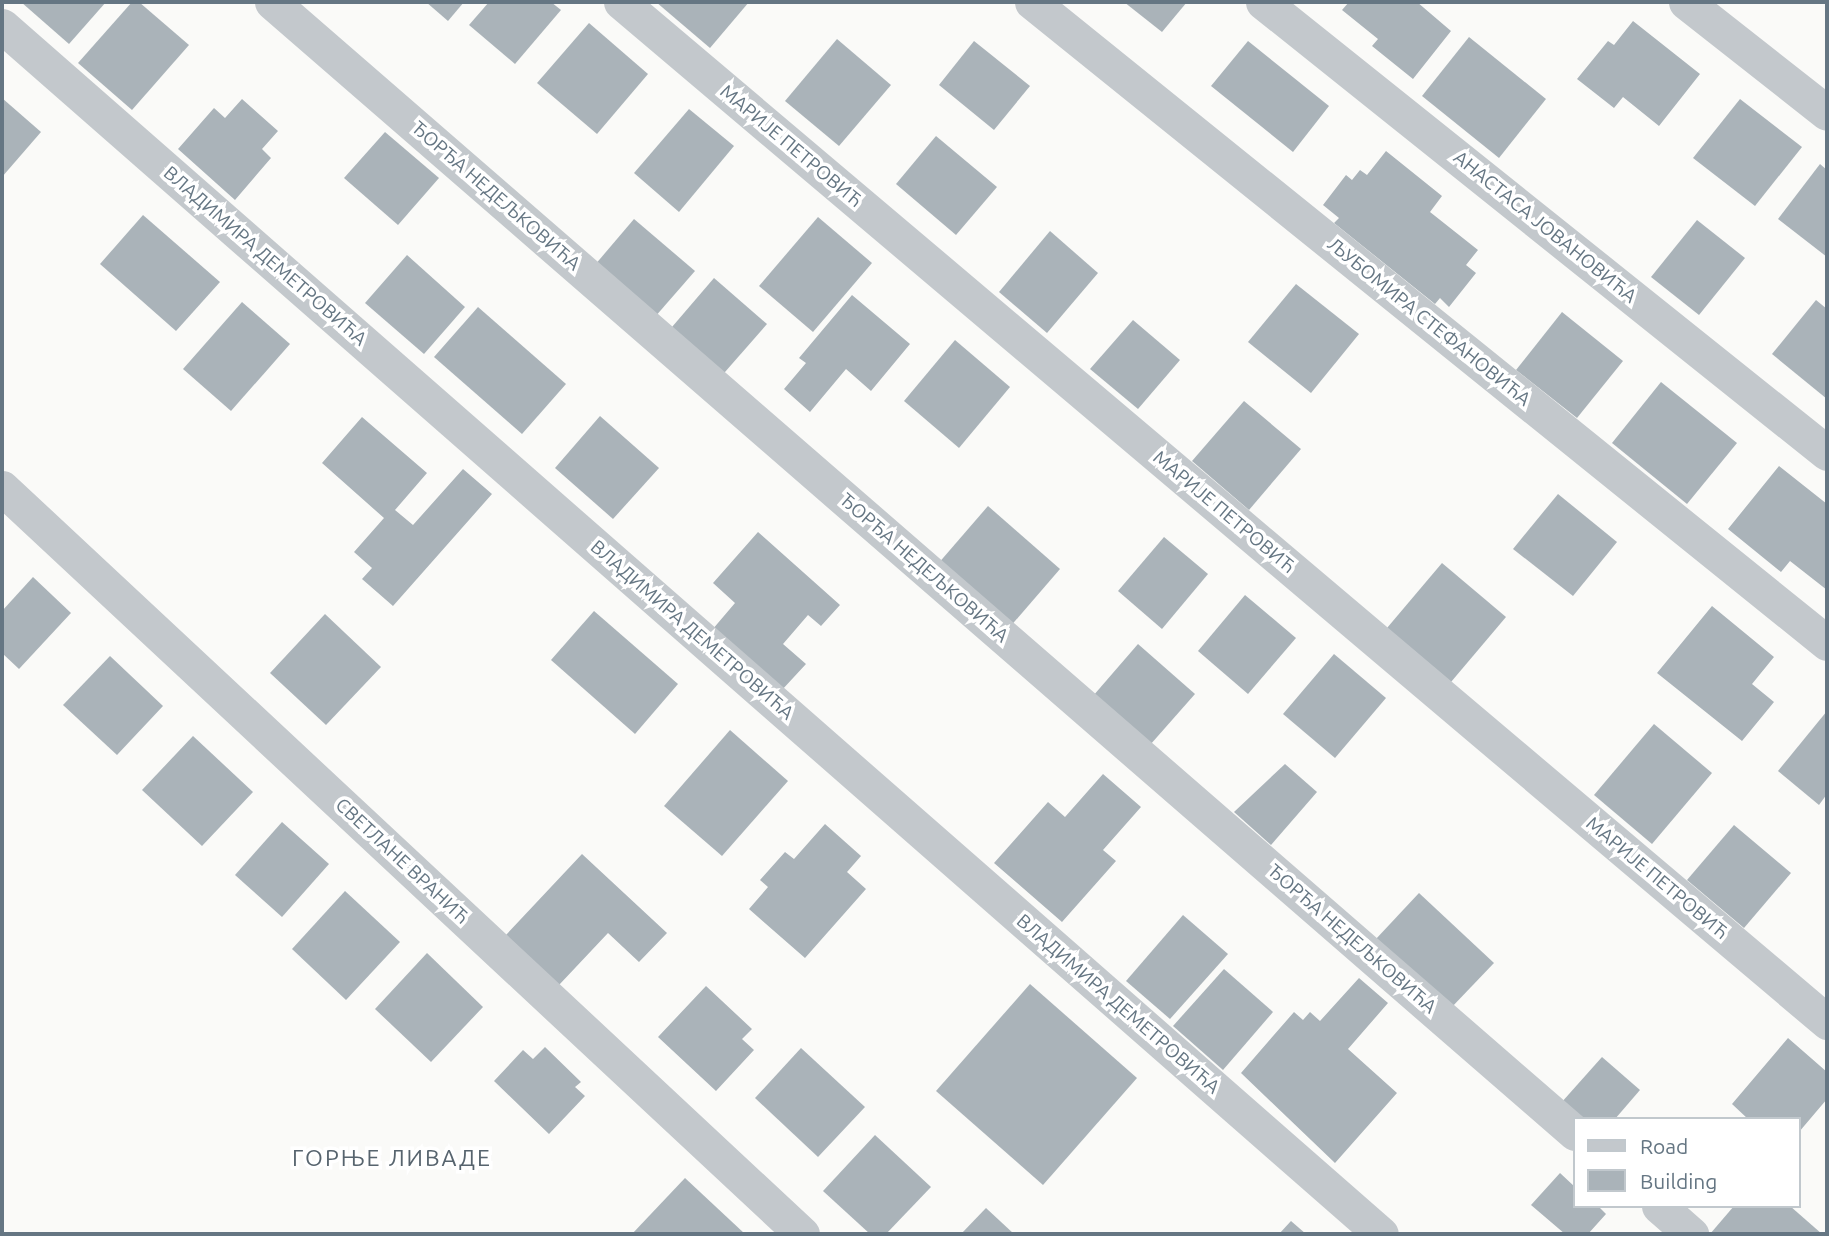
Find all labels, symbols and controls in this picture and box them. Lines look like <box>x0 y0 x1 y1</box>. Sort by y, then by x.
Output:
street label: МАРИЈЕ ПЕТРОВИЋ <box>715 80 867 212</box>
street label: ЂОРЂА НЕДЕЉКОВИЋА <box>407 117 585 275</box>
street label: АНАСТАСА ЈОВАНОВИЋА <box>1449 146 1641 308</box>
street label: ВЛАДИМИРА ДЕМЕТРОВИЋА <box>159 161 371 351</box>
street label: ЉУБОМИРА СТЕФАНОВИЋА <box>1323 233 1535 411</box>
street label: МАРИЈЕ ПЕТРОВИЋ <box>1148 446 1300 578</box>
street label: ЂОРЂА НЕДЕЉКОВИЋА <box>835 489 1013 647</box>
street label: ВЛАДИМИРА ДЕМЕТРОВИЋА <box>586 535 798 725</box>
street label: СВЕТЛАНЕ ВРАНИЋ <box>331 793 473 929</box>
street label: МАРИЈЕ ПЕТРОВИЋ <box>1581 812 1733 944</box>
street label: ЂОРЂА НЕДЕЉКОВИЋА <box>1263 860 1441 1018</box>
street label: ВЛАДИМИРА ДЕМЕТРОВИЋА <box>1012 909 1224 1099</box>
legend <box>1574 1117 1801 1208</box>
text: Road <box>1640 1134 1688 1158</box>
district label: ГОРЊЕ ЛИВАДЕ <box>294 1144 490 1172</box>
text: Building <box>1640 1169 1717 1193</box>

